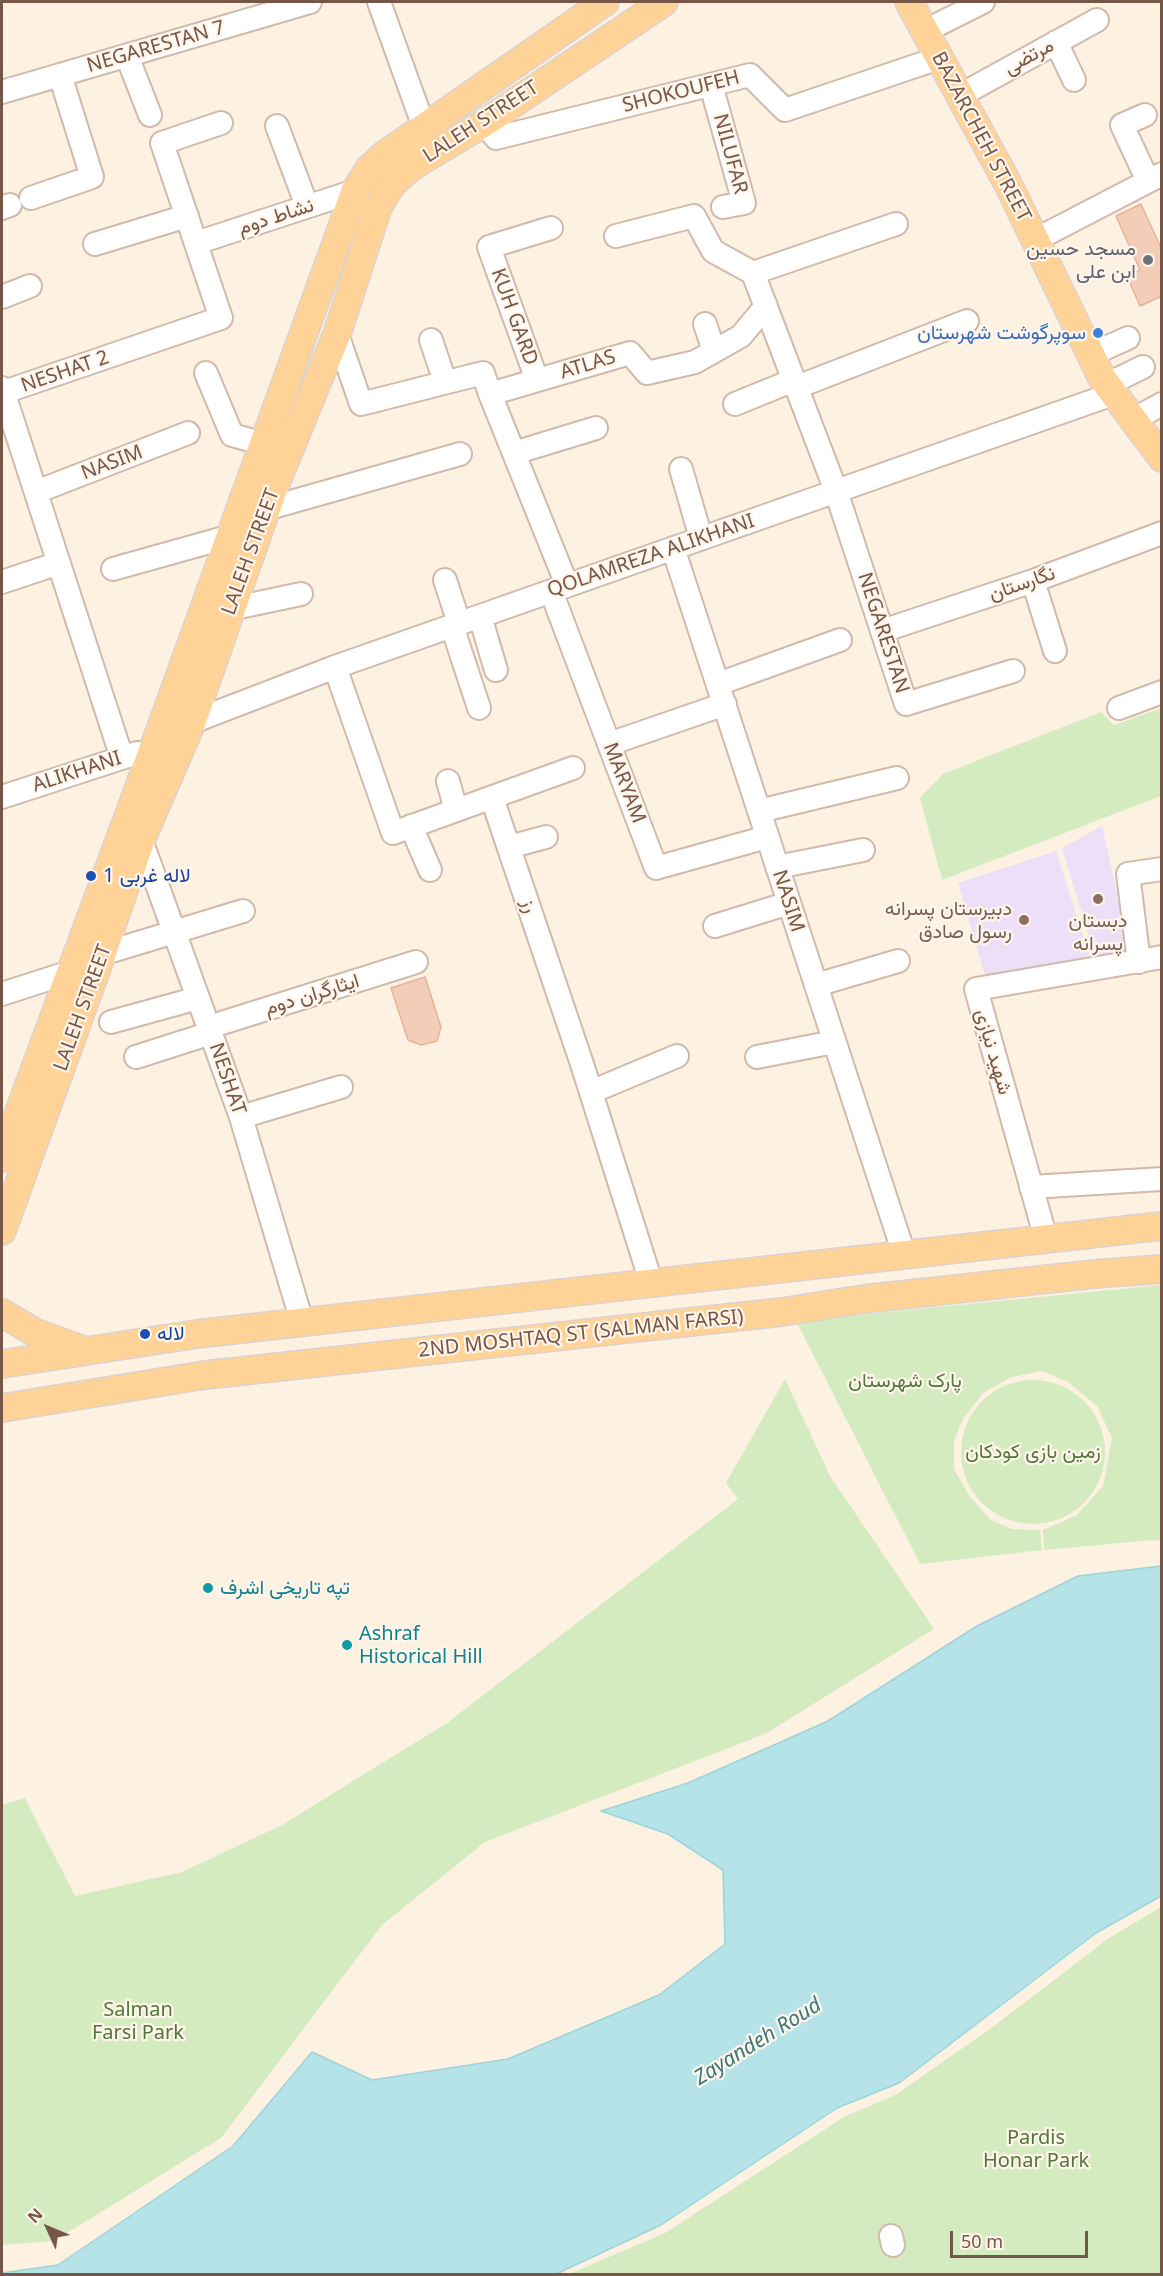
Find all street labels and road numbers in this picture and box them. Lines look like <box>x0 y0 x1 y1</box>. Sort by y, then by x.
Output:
street label: NEGARESTAN 7 <box>84 16 228 78</box>
street label: مرتضی <box>1000 34 1058 80</box>
street label: BAZARCHEH STREET <box>926 48 1036 226</box>
street label: SHOKOUFEH <box>620 66 742 118</box>
street label: LALEH STREET <box>419 76 543 168</box>
street label: NILUFAR <box>708 111 752 197</box>
street label: نشاط دوم <box>235 194 317 240</box>
street label: KUH GARD <box>485 265 543 369</box>
street label: ATLAS <box>557 345 619 385</box>
street label: NESHAT 2 <box>18 346 112 398</box>
street label: NASIM <box>78 440 146 486</box>
street label: LALEH STREET <box>217 486 285 618</box>
street label: QOLAMREZA ALIKHANI <box>544 509 758 603</box>
street label: نگارستان <box>986 561 1058 607</box>
street label: NEGARESTAN <box>852 569 914 697</box>
street label: MARYAM <box>598 739 650 827</box>
street label: ALIKHANI <box>30 746 124 798</box>
street label: NASIM <box>767 867 809 935</box>
street label: رز <box>515 896 543 916</box>
street label: LALEH STREET <box>49 942 117 1074</box>
street label: ایثارگران دوم <box>262 969 362 1021</box>
street label: شهید نیازی <box>969 1006 1017 1098</box>
street label: NESHAT <box>204 1040 250 1118</box>
street label: 2ND MOSHTAQ ST (SALMAN FARSI) <box>417 1305 745 1363</box>

